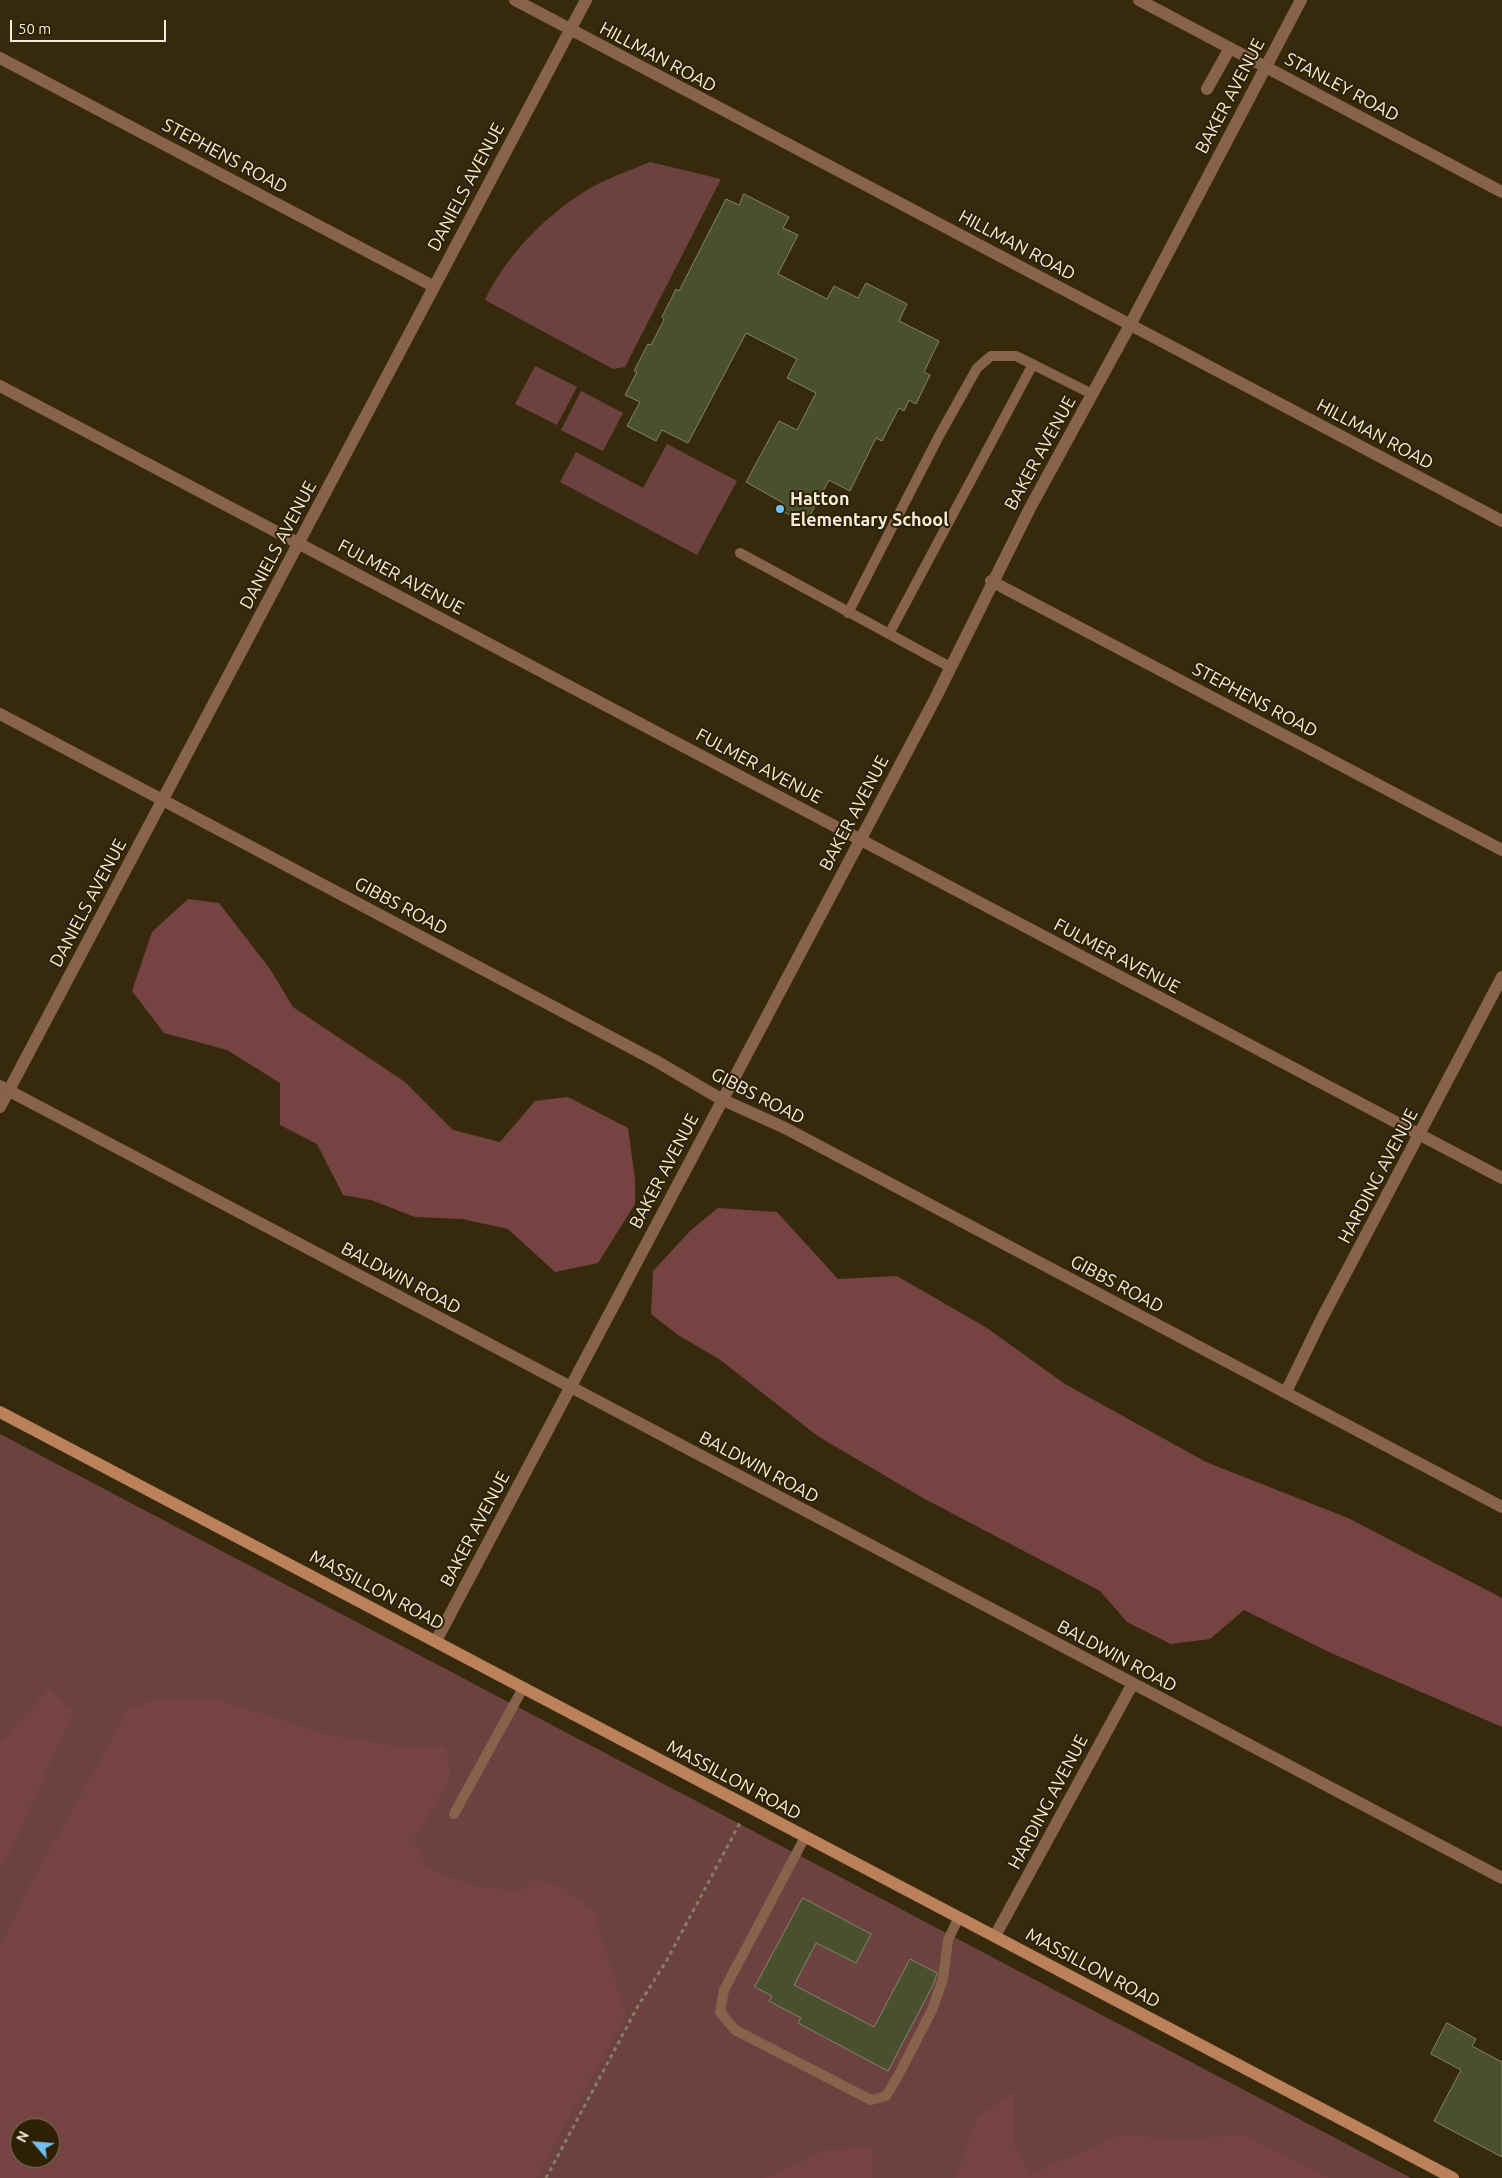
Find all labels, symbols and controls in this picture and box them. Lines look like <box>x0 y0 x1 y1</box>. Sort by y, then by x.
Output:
scale bar <box>12 10 169 42</box>
street label: HILLMAN ROAD <box>596 17 720 97</box>
text: 50 m <box>18 20 51 37</box>
street label: BAKER AVENUE <box>1191 35 1269 157</box>
street label: STANLEY ROAD <box>1281 48 1403 126</box>
street label: STEPHENS ROAD <box>159 114 291 198</box>
street label: DANIELS AVENUE <box>423 119 509 255</box>
street label: HILLMAN ROAD <box>955 205 1079 285</box>
street label: BAKER AVENUE <box>1000 392 1080 514</box>
street label: HILLMAN ROAD <box>1313 394 1437 474</box>
street label: DANIELS AVENUE <box>235 477 321 613</box>
place label: Hatton Elementary School <box>790 488 949 530</box>
marker: Hatton Elementary School <box>774 503 786 515</box>
street label: FULMER AVENUE <box>334 535 468 619</box>
street label: STEPHENS ROAD <box>1189 658 1321 742</box>
street label: FULMER AVENUE <box>692 724 826 808</box>
street label: BAKER AVENUE <box>815 752 893 874</box>
street label: DANIELS AVENUE <box>45 835 131 971</box>
street label: GIBBS ROAD <box>351 872 451 940</box>
street label: FULMER AVENUE <box>1050 914 1184 998</box>
street label: GIBBS ROAD <box>708 1063 808 1129</box>
street label: HARDING AVENUE <box>1333 1105 1423 1247</box>
street label: BAKER AVENUE <box>625 1110 703 1232</box>
street label: BALDWIN ROAD <box>337 1237 465 1319</box>
street label: GIBBS ROAD <box>1067 1250 1167 1318</box>
street label: BALDWIN ROAD <box>695 1426 823 1508</box>
street label: BAKER AVENUE <box>436 1468 514 1590</box>
street label: MASSILLON ROAD <box>306 1545 448 1635</box>
street label: BALDWIN ROAD <box>1053 1615 1181 1697</box>
street label: HARDING AVENUE <box>1003 1731 1093 1873</box>
street label: MASSILLON ROAD <box>663 1735 805 1825</box>
street label: MASSILLON ROAD <box>1022 1923 1164 2013</box>
north arrow <box>10 2118 60 2168</box>
text: N <box>13 2128 32 2145</box>

